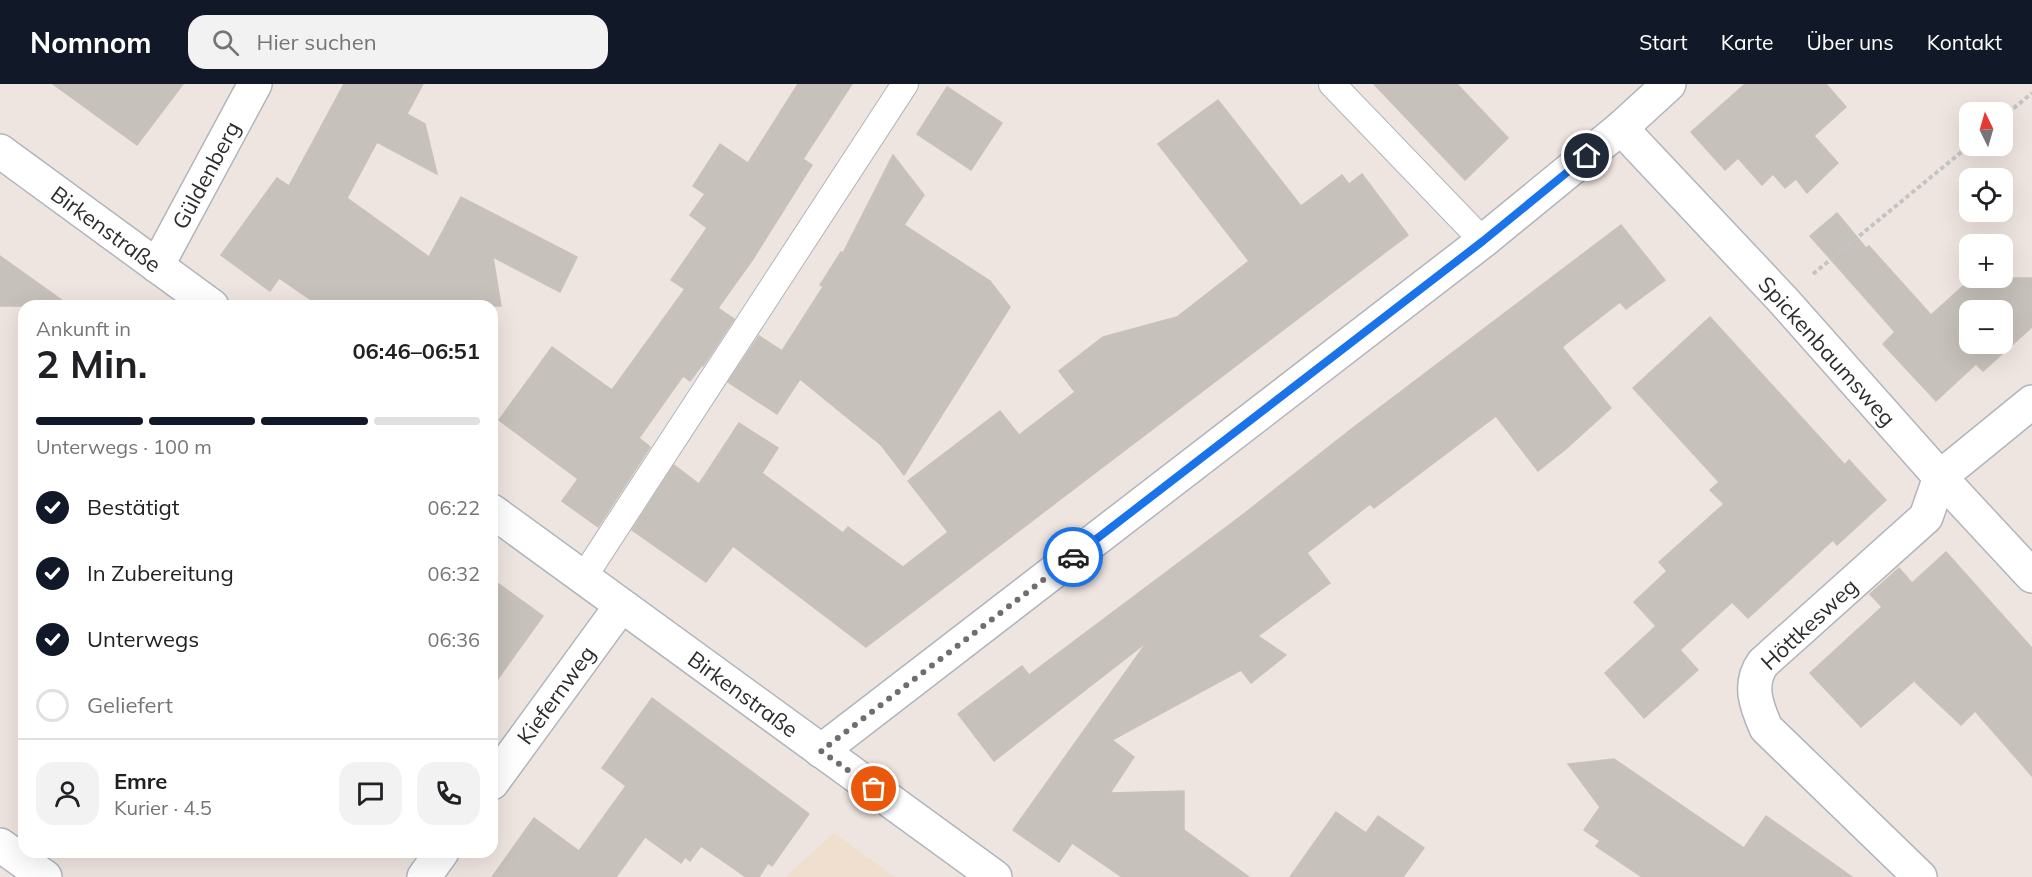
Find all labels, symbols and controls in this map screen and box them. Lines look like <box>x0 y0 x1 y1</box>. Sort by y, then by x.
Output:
search box <box>188 15 608 69</box>
text: Nomnom <box>30 25 152 60</box>
icon: search <box>209 26 242 59</box>
text: Hier suchen <box>257 28 377 56</box>
text: Start <box>1639 29 1688 55</box>
text: Karte <box>1721 29 1773 55</box>
text: Über uns <box>1806 29 1894 55</box>
text: Kontakt <box>1927 29 2002 55</box>
north arrow <box>1959 102 2013 156</box>
map controls <box>1959 102 2013 354</box>
street label: Güldenberg <box>166 116 246 234</box>
pin <box>1561 130 1612 181</box>
icon: home <box>1570 139 1603 172</box>
button: locate <box>1959 168 2013 222</box>
street label: Birkenstraße <box>45 180 167 278</box>
button: + <box>1959 234 2013 288</box>
street label: Spickenbaumsweg <box>1752 270 1902 432</box>
button: − <box>1959 300 2013 354</box>
text: Ankunft in <box>36 316 131 341</box>
text: 06:46–06:51 <box>352 337 480 365</box>
text: 2 Min. <box>36 339 147 388</box>
text: Unterwegs · 100 m <box>36 434 212 459</box>
icon: check <box>36 491 69 524</box>
text: Bestätigt <box>87 493 180 521</box>
text: 06:22 <box>427 495 480 520</box>
courier <box>1043 527 1103 587</box>
icon: car <box>1057 541 1090 574</box>
icon: check <box>36 557 69 590</box>
text: In Zubereitung <box>87 559 234 587</box>
text: 06:32 <box>427 561 480 586</box>
street label: Höttkesweg <box>1755 572 1863 676</box>
icon: check <box>36 623 69 656</box>
text: Unterwegs <box>87 625 199 653</box>
text: 06:36 <box>427 627 480 652</box>
street label: Kiefernweg <box>511 640 601 750</box>
street label: Birkenstraße <box>682 645 804 743</box>
text: Geliefert <box>87 691 173 719</box>
button: person <box>36 762 99 825</box>
button: chat <box>339 762 402 825</box>
button: phone <box>417 762 480 825</box>
pin <box>848 763 899 814</box>
text: Emre <box>114 767 167 795</box>
icon: bag <box>857 772 890 805</box>
text: Kurier · 4.5 <box>114 795 212 820</box>

